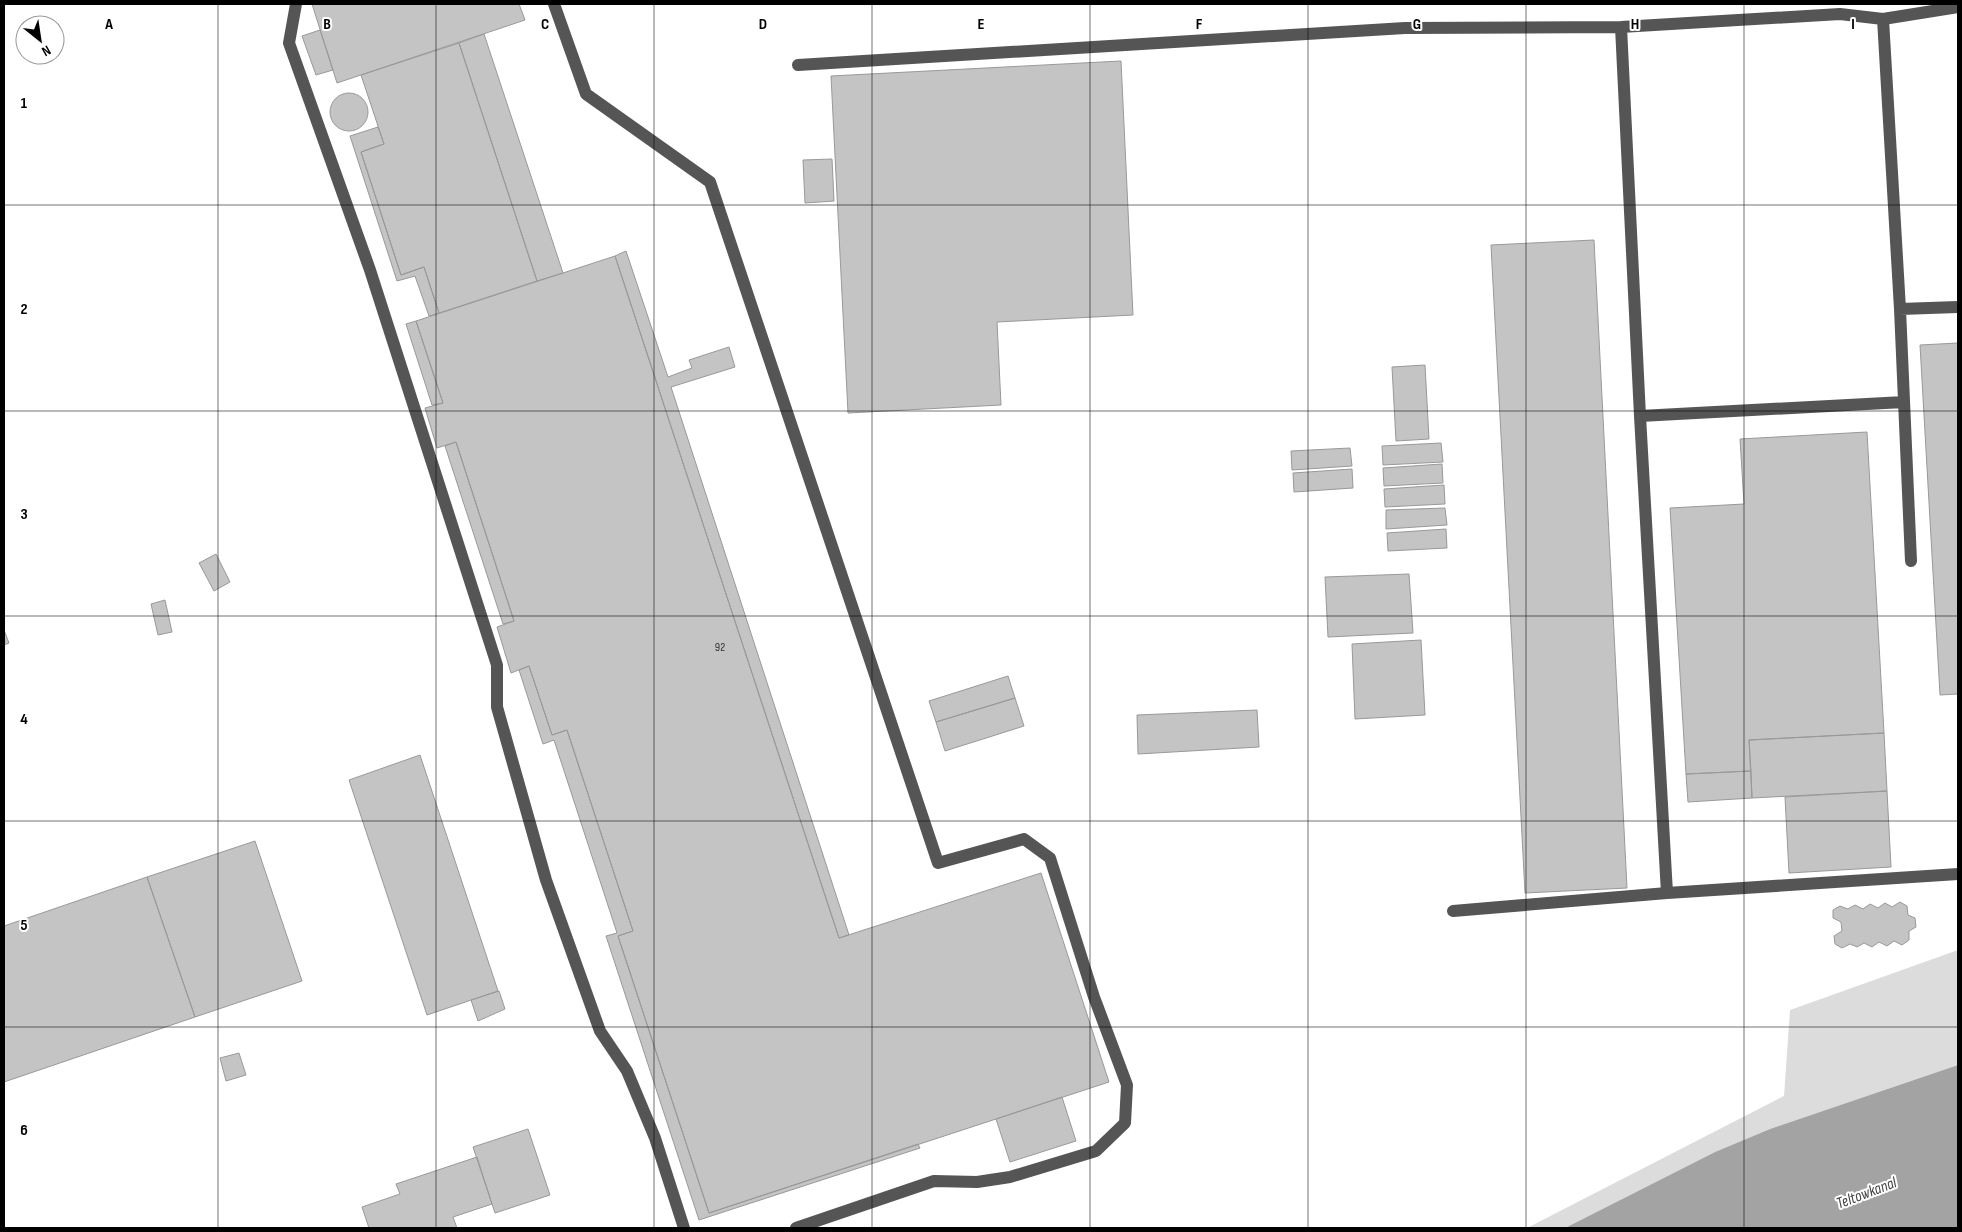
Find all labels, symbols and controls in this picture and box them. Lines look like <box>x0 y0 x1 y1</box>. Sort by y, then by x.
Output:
north arrow <box>15 15 65 65</box>
text: A <box>104 15 113 34</box>
text: B <box>323 15 331 34</box>
text: C <box>541 15 549 34</box>
text: D <box>759 15 767 34</box>
text: E <box>978 15 985 34</box>
text: F <box>1196 15 1203 34</box>
text: G <box>1413 15 1421 34</box>
text: H <box>1631 15 1639 34</box>
text: I <box>1851 15 1855 34</box>
text: N <box>39 42 54 60</box>
text: 1 <box>21 94 28 113</box>
text: 2 <box>20 300 28 319</box>
text: 3 <box>20 505 28 524</box>
house number: 92 <box>715 640 725 655</box>
text: 4 <box>20 710 28 729</box>
text: 5 <box>20 916 28 935</box>
text: 6 <box>20 1121 28 1140</box>
water label: Teltowkanal <box>1834 1173 1900 1214</box>

